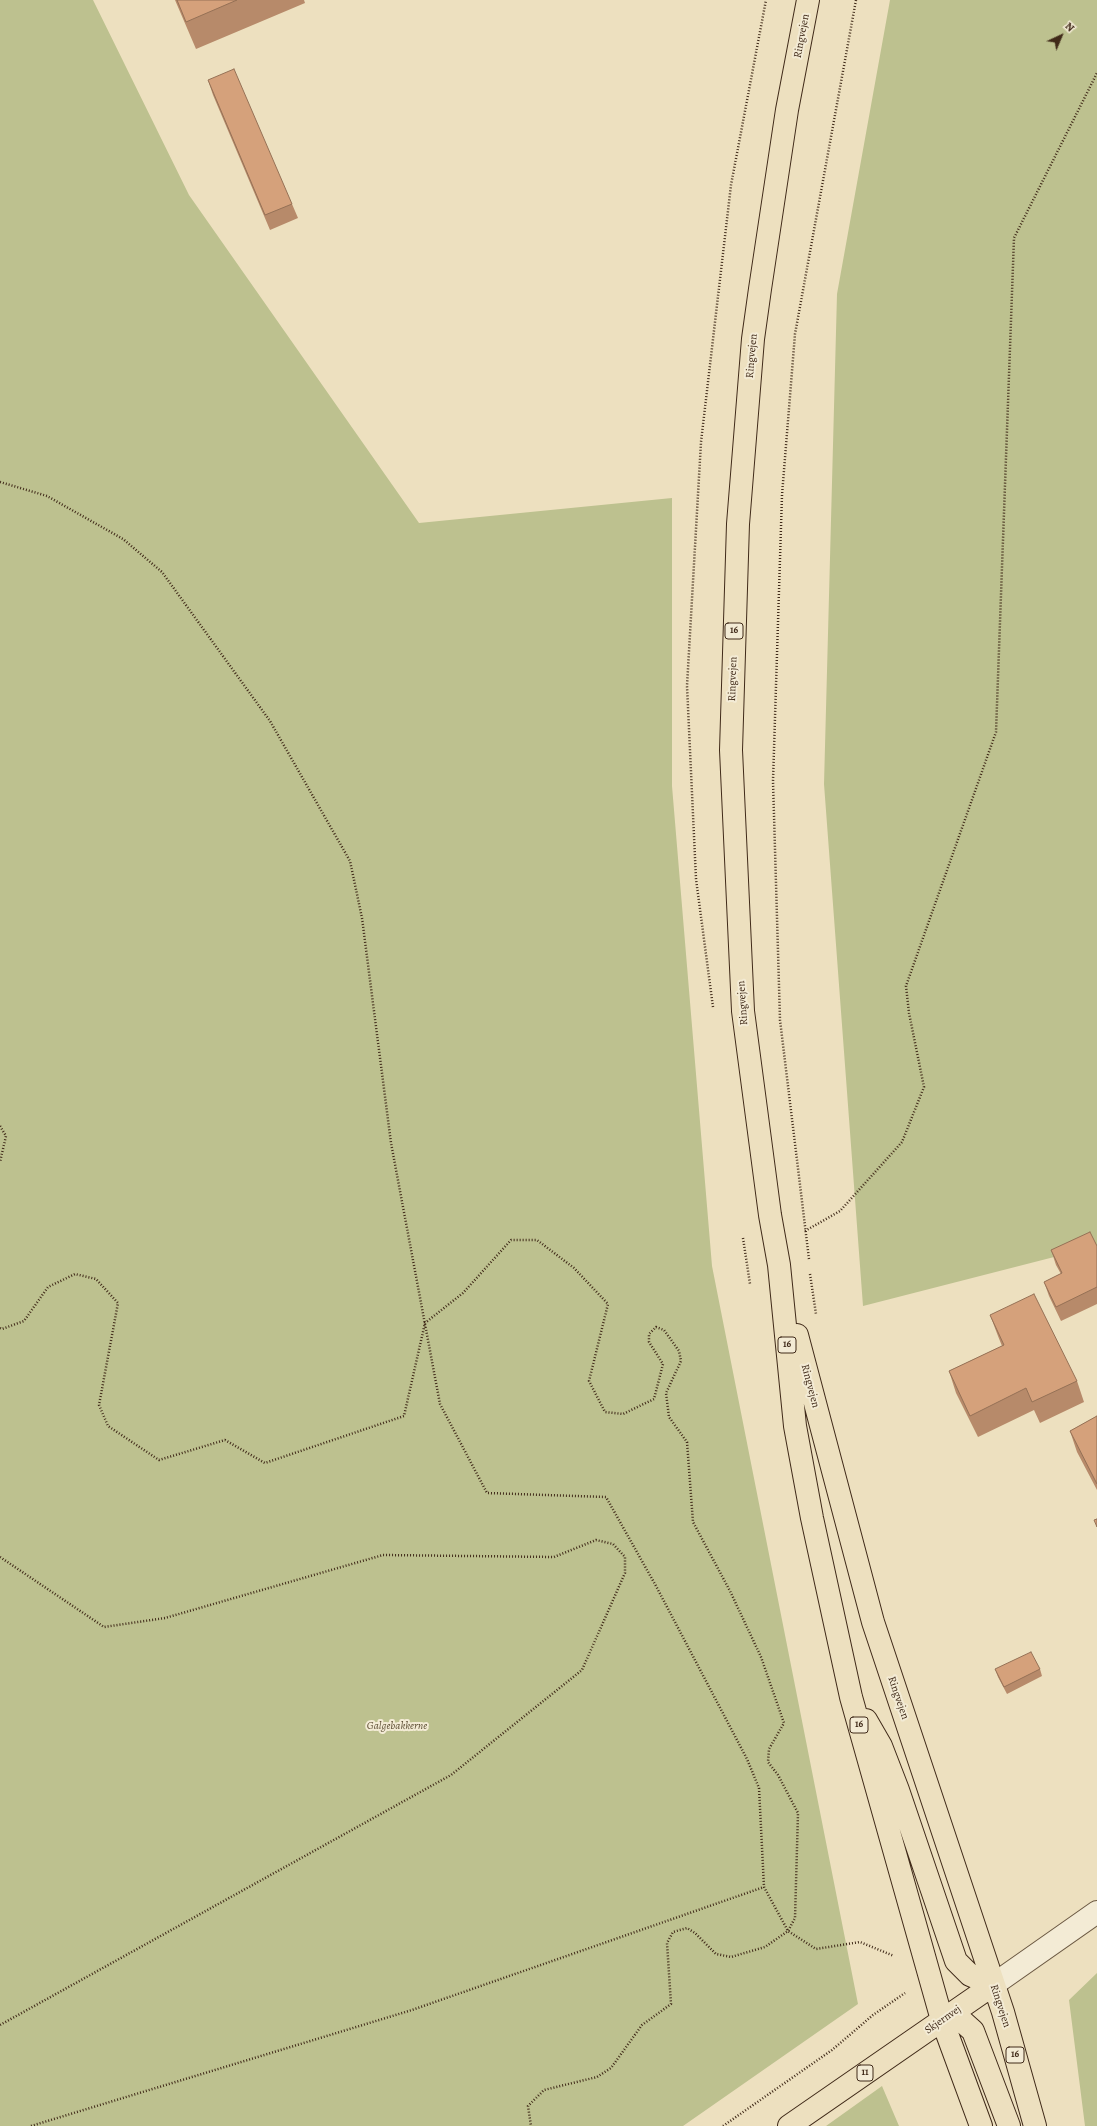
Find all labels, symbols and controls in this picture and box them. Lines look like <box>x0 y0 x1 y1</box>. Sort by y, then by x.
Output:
street label: Ringvejen <box>791 13 813 59</box>
north arrow <box>1041 16 1081 56</box>
text: N <box>1062 19 1078 35</box>
street label: Ringvejen <box>743 333 761 379</box>
road number: 16 <box>725 623 743 639</box>
street label: Ringvejen <box>726 656 740 702</box>
street label: Ringvejen <box>735 980 751 1026</box>
road number: 16 <box>778 1337 796 1353</box>
street label: Ringvejen <box>798 1363 822 1409</box>
street label: Ringvejen <box>884 1675 912 1721</box>
road number: 16 <box>850 1717 868 1733</box>
park label: Galgebakkerne <box>367 1719 427 1733</box>
street label: Ringvejen <box>987 1983 1013 2029</box>
street label: Skjernvej <box>922 2003 964 2037</box>
road number: 16 <box>1006 2047 1024 2063</box>
road number: 11 <box>857 2065 873 2081</box>

